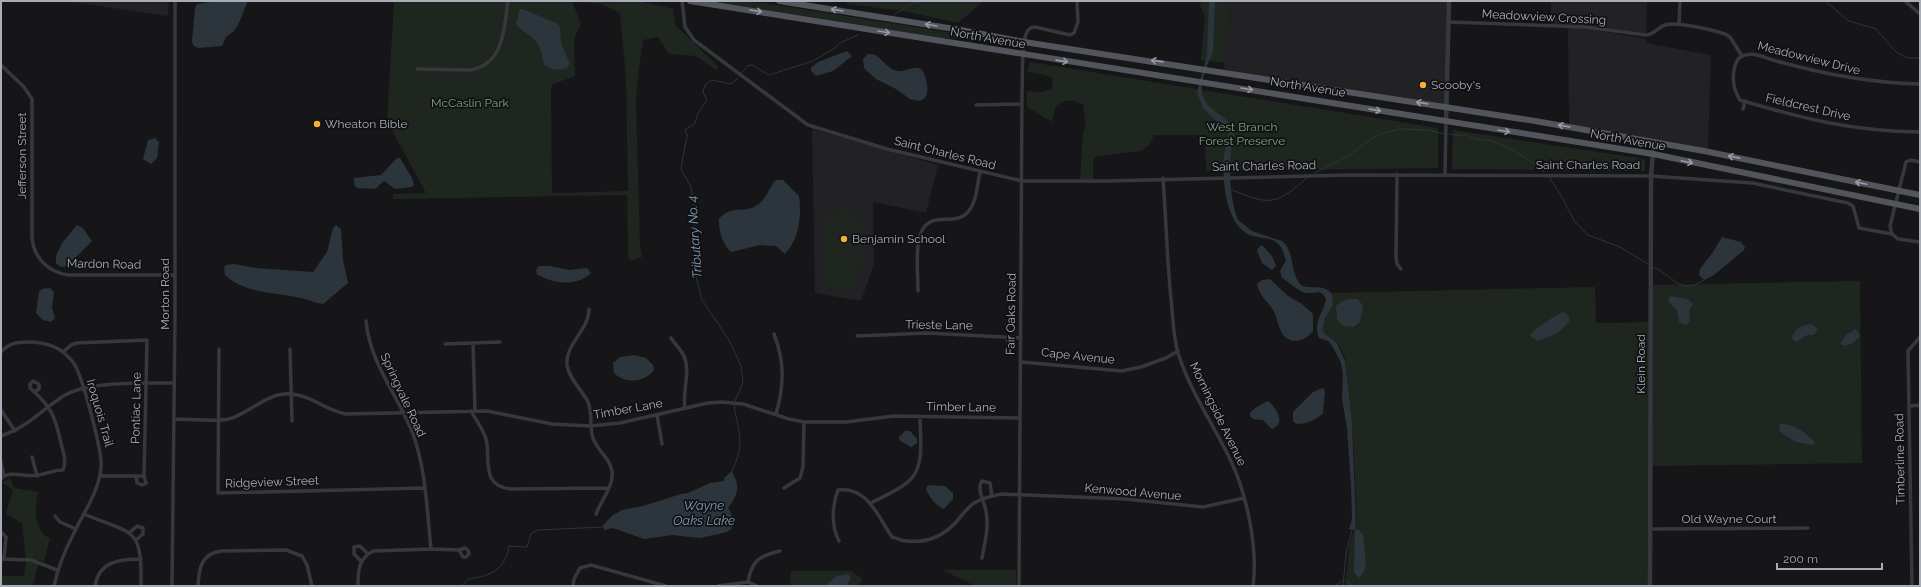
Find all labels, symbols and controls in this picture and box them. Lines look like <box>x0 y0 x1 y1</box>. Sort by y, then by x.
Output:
one-way arrow <box>831 6 844 14</box>
one-way arrow <box>749 7 762 15</box>
street label: Meadowview Crossing <box>1481 7 1607 27</box>
one-way arrow <box>925 21 938 29</box>
street label: North Avenue <box>949 24 1027 52</box>
one-way arrow <box>878 28 891 36</box>
street label: Meadowview Drive <box>1756 38 1862 78</box>
one-way arrow <box>1056 57 1069 65</box>
one-way arrow <box>1151 57 1164 65</box>
street label: North Avenue <box>1269 74 1347 100</box>
place label: Scooby's <box>1431 78 1481 92</box>
marker: Scooby's <box>1418 80 1428 90</box>
one-way arrow <box>1240 85 1253 93</box>
street label: Fieldcrest Drive <box>1764 90 1852 124</box>
park label: McCaslin Park <box>431 96 510 110</box>
one-way arrow <box>1416 99 1429 107</box>
one-way arrow <box>1368 106 1381 114</box>
street label: Jefferson Street <box>15 113 29 199</box>
place label: Wheaton Bible <box>325 117 408 131</box>
marker: Wheaton Bible <box>312 119 322 129</box>
park label: West Branch Forest Preserve <box>1199 120 1285 148</box>
one-way arrow <box>1558 122 1571 130</box>
street label: North Avenue <box>1589 126 1667 154</box>
one-way arrow <box>1497 127 1510 135</box>
street label: Saint Charles Road <box>893 134 997 172</box>
one-way arrow <box>1728 152 1741 160</box>
street label: Saint Charles Road <box>1212 158 1316 174</box>
street label: Saint Charles Road <box>1536 158 1640 172</box>
one-way arrow <box>1680 158 1693 166</box>
one-way arrow <box>1855 178 1868 186</box>
water label: Tributary No. 4 <box>684 195 705 279</box>
place label: Benjamin School <box>852 232 946 246</box>
marker: Benjamin School <box>839 234 849 244</box>
street label: Mardon Road <box>67 256 141 272</box>
street label: Morton Road <box>158 258 172 330</box>
street label: Fair Oaks Road <box>1003 273 1019 355</box>
street label: Trieste Lane <box>905 317 973 333</box>
street label: Klein Road <box>1634 334 1648 394</box>
street label: Cape Avenue <box>1040 345 1116 367</box>
street label: Springvale Road <box>377 351 429 439</box>
street label: Morningside Avenue <box>1187 360 1249 468</box>
street label: Pontiac Lane <box>128 372 144 444</box>
street label: Iroquois Trail <box>84 378 117 449</box>
street label: Timber Lane <box>592 396 664 422</box>
street label: Timber Lane <box>926 399 996 415</box>
street label: Timberline Road <box>1892 413 1908 505</box>
street label: Ridgeview Street <box>225 473 319 491</box>
street label: Kenwood Avenue <box>1084 481 1182 503</box>
water label: Wayne Oaks Lake <box>673 498 735 528</box>
street label: Old Wayne Court <box>1682 512 1777 526</box>
scale bar <box>1777 545 1882 571</box>
text: 200 m <box>1783 552 1818 566</box>

